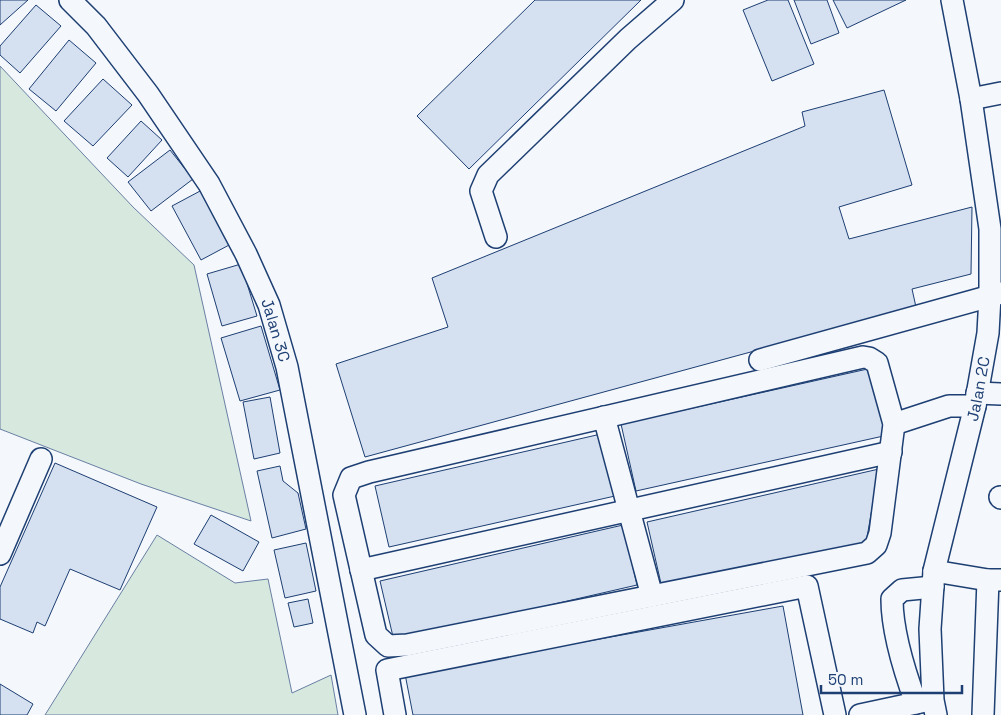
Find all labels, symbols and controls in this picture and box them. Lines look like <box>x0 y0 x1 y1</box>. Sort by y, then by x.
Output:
street label: Jalan 3C <box>256 295 295 364</box>
street label: Jalan 2C <box>962 355 995 423</box>
scale bar <box>821 662 962 694</box>
text: 50 m <box>828 670 863 689</box>

